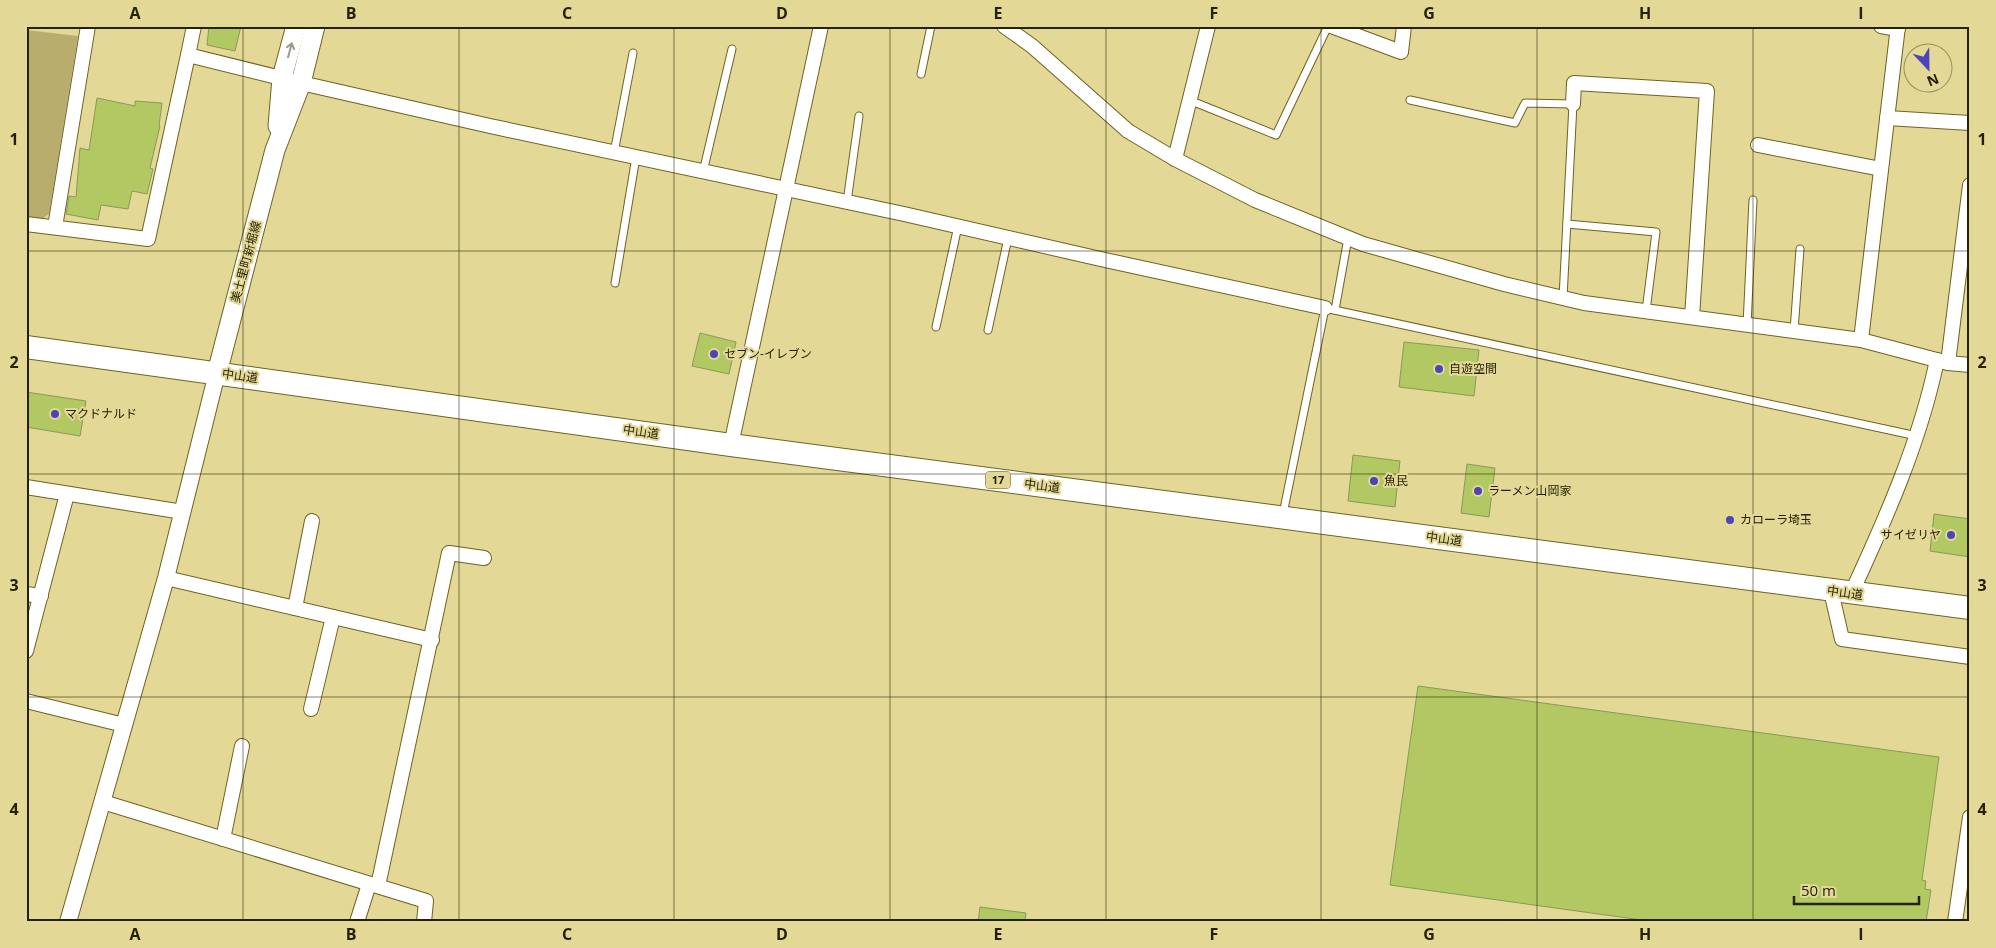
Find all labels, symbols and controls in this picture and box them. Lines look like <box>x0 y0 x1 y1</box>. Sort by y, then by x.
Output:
text: A <box>129 2 141 24</box>
text: B <box>346 2 356 24</box>
text: C <box>562 2 572 24</box>
text: D <box>776 2 788 24</box>
text: E <box>994 2 1003 24</box>
text: F <box>1210 2 1218 24</box>
text: G <box>1423 2 1435 24</box>
text: H <box>1639 2 1651 24</box>
text: I <box>1858 2 1864 24</box>
one-way arrow <box>285 42 295 58</box>
north arrow <box>1904 42 1954 92</box>
text: N <box>1924 70 1942 91</box>
text: 1 <box>9 128 19 150</box>
text: 1 <box>1977 128 1987 150</box>
street label: 美土里町新堀線 <box>226 219 265 305</box>
place label: セブン-イレブン <box>724 345 812 362</box>
marker: セブン-イレブン <box>708 348 720 360</box>
text: 2 <box>9 351 19 373</box>
text: 2 <box>1977 351 1987 373</box>
place label: 自遊空間 <box>1449 360 1497 377</box>
marker: 自遊空間 <box>1433 363 1445 375</box>
street label: 中山道 <box>221 365 259 386</box>
place label: マクドナルド <box>65 405 137 422</box>
marker: マクドナルド <box>49 408 61 420</box>
street label: 中山道 <box>622 421 660 442</box>
road number: 17 <box>986 472 1010 488</box>
place label: 魚民 <box>1384 472 1408 489</box>
street label: 中山道 <box>1023 475 1061 496</box>
marker: 魚民 <box>1368 475 1380 487</box>
place label: ラーメン山岡家 <box>1488 482 1572 499</box>
marker: ラーメン山岡家 <box>1472 485 1484 497</box>
place label: カローラ埼玉 <box>1740 511 1812 528</box>
marker: カローラ埼玉 <box>1724 514 1736 526</box>
place label: サイゼリヤ <box>1881 526 1941 543</box>
street label: 中山道 <box>1425 528 1463 549</box>
marker: サイゼリヤ <box>1945 529 1957 541</box>
text: 3 <box>9 574 19 596</box>
text: 3 <box>1977 574 1987 596</box>
street label: 中山道 <box>1826 582 1864 603</box>
text: 4 <box>9 798 19 820</box>
text: 4 <box>1977 798 1987 820</box>
scale bar <box>1794 873 1918 905</box>
text: 50 m <box>1801 880 1836 900</box>
text: A <box>129 923 141 945</box>
text: B <box>346 923 356 945</box>
text: C <box>562 923 572 945</box>
text: D <box>776 923 788 945</box>
text: E <box>994 923 1003 945</box>
text: F <box>1210 923 1218 945</box>
text: G <box>1423 923 1435 945</box>
text: H <box>1639 923 1651 945</box>
text: I <box>1858 923 1864 945</box>

